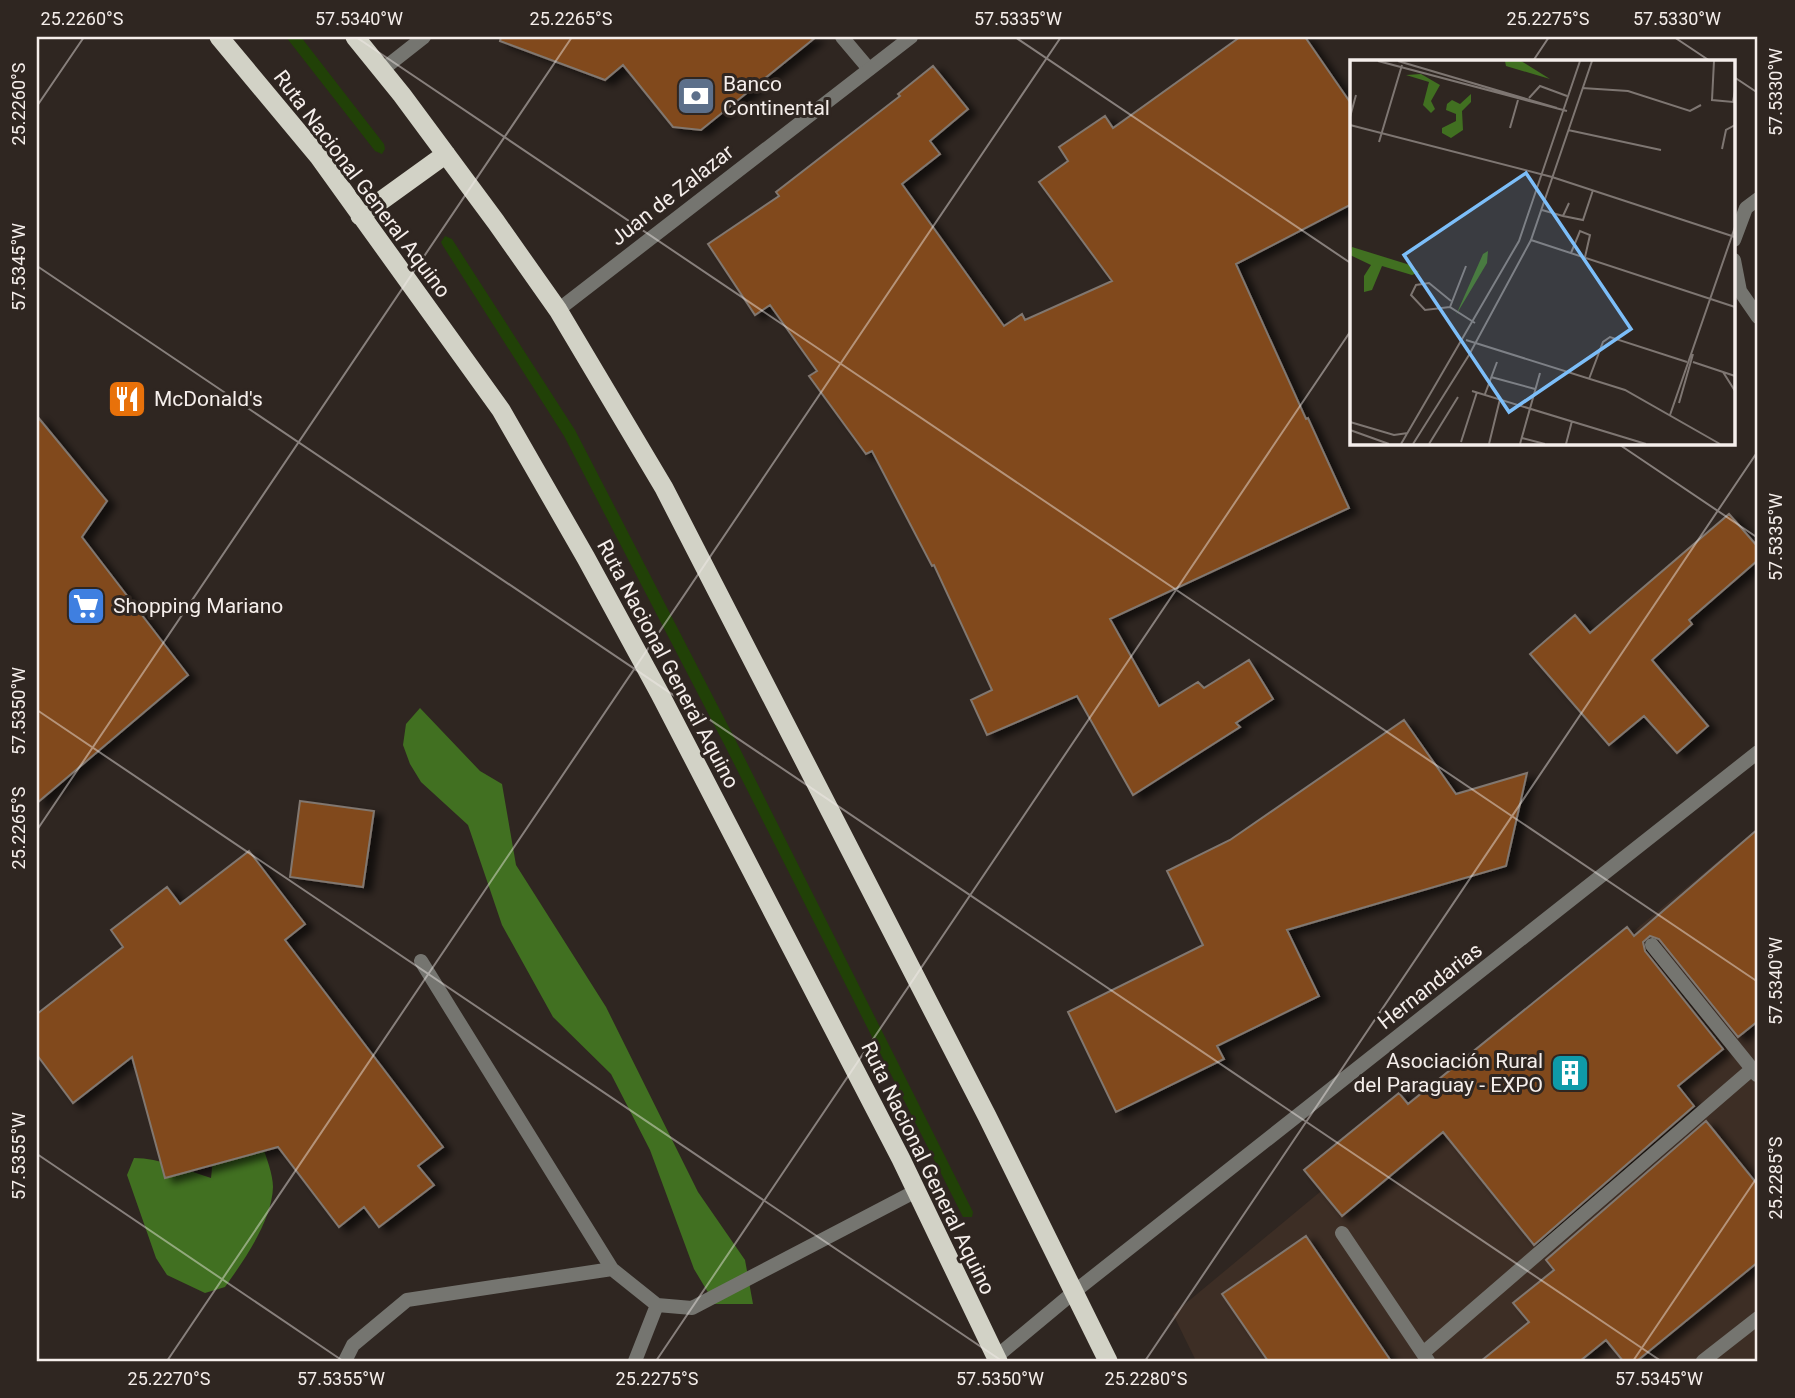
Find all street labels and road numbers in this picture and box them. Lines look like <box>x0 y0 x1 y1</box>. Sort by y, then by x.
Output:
street label: Ruta Nacional General Aquino <box>269 66 455 302</box>
street label: Juan de Zalazar <box>606 140 738 250</box>
street label: Ruta Nacional General Aquino <box>592 535 744 793</box>
street label: Hernandarias <box>1373 938 1487 1034</box>
street label: Ruta Nacional General Aquino <box>856 1038 1000 1298</box>

